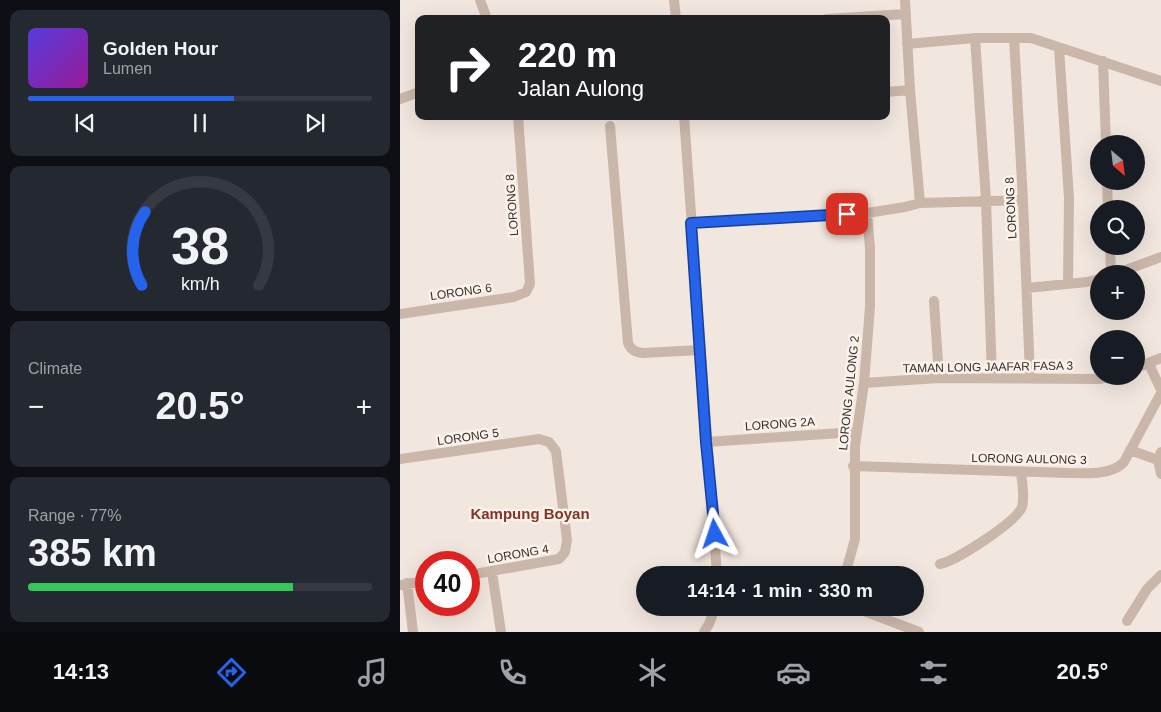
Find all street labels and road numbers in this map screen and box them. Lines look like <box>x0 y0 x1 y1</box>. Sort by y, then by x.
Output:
street label: LORONG 8 <box>503 173 521 236</box>
street label: LORONG 8 <box>1002 176 1020 239</box>
street label: LORONG 6 <box>429 281 493 303</box>
street label: LORONG AULONG 2 <box>836 335 862 451</box>
street label: TAMAN LONG JAAFAR FASA 3 <box>903 359 1074 375</box>
street label: LORONG 2A <box>745 415 815 433</box>
street label: LORONG 5 <box>436 426 500 448</box>
street label: LORONG AULONG 3 <box>971 451 1087 467</box>
street label: LORONG 4 <box>486 542 550 566</box>

